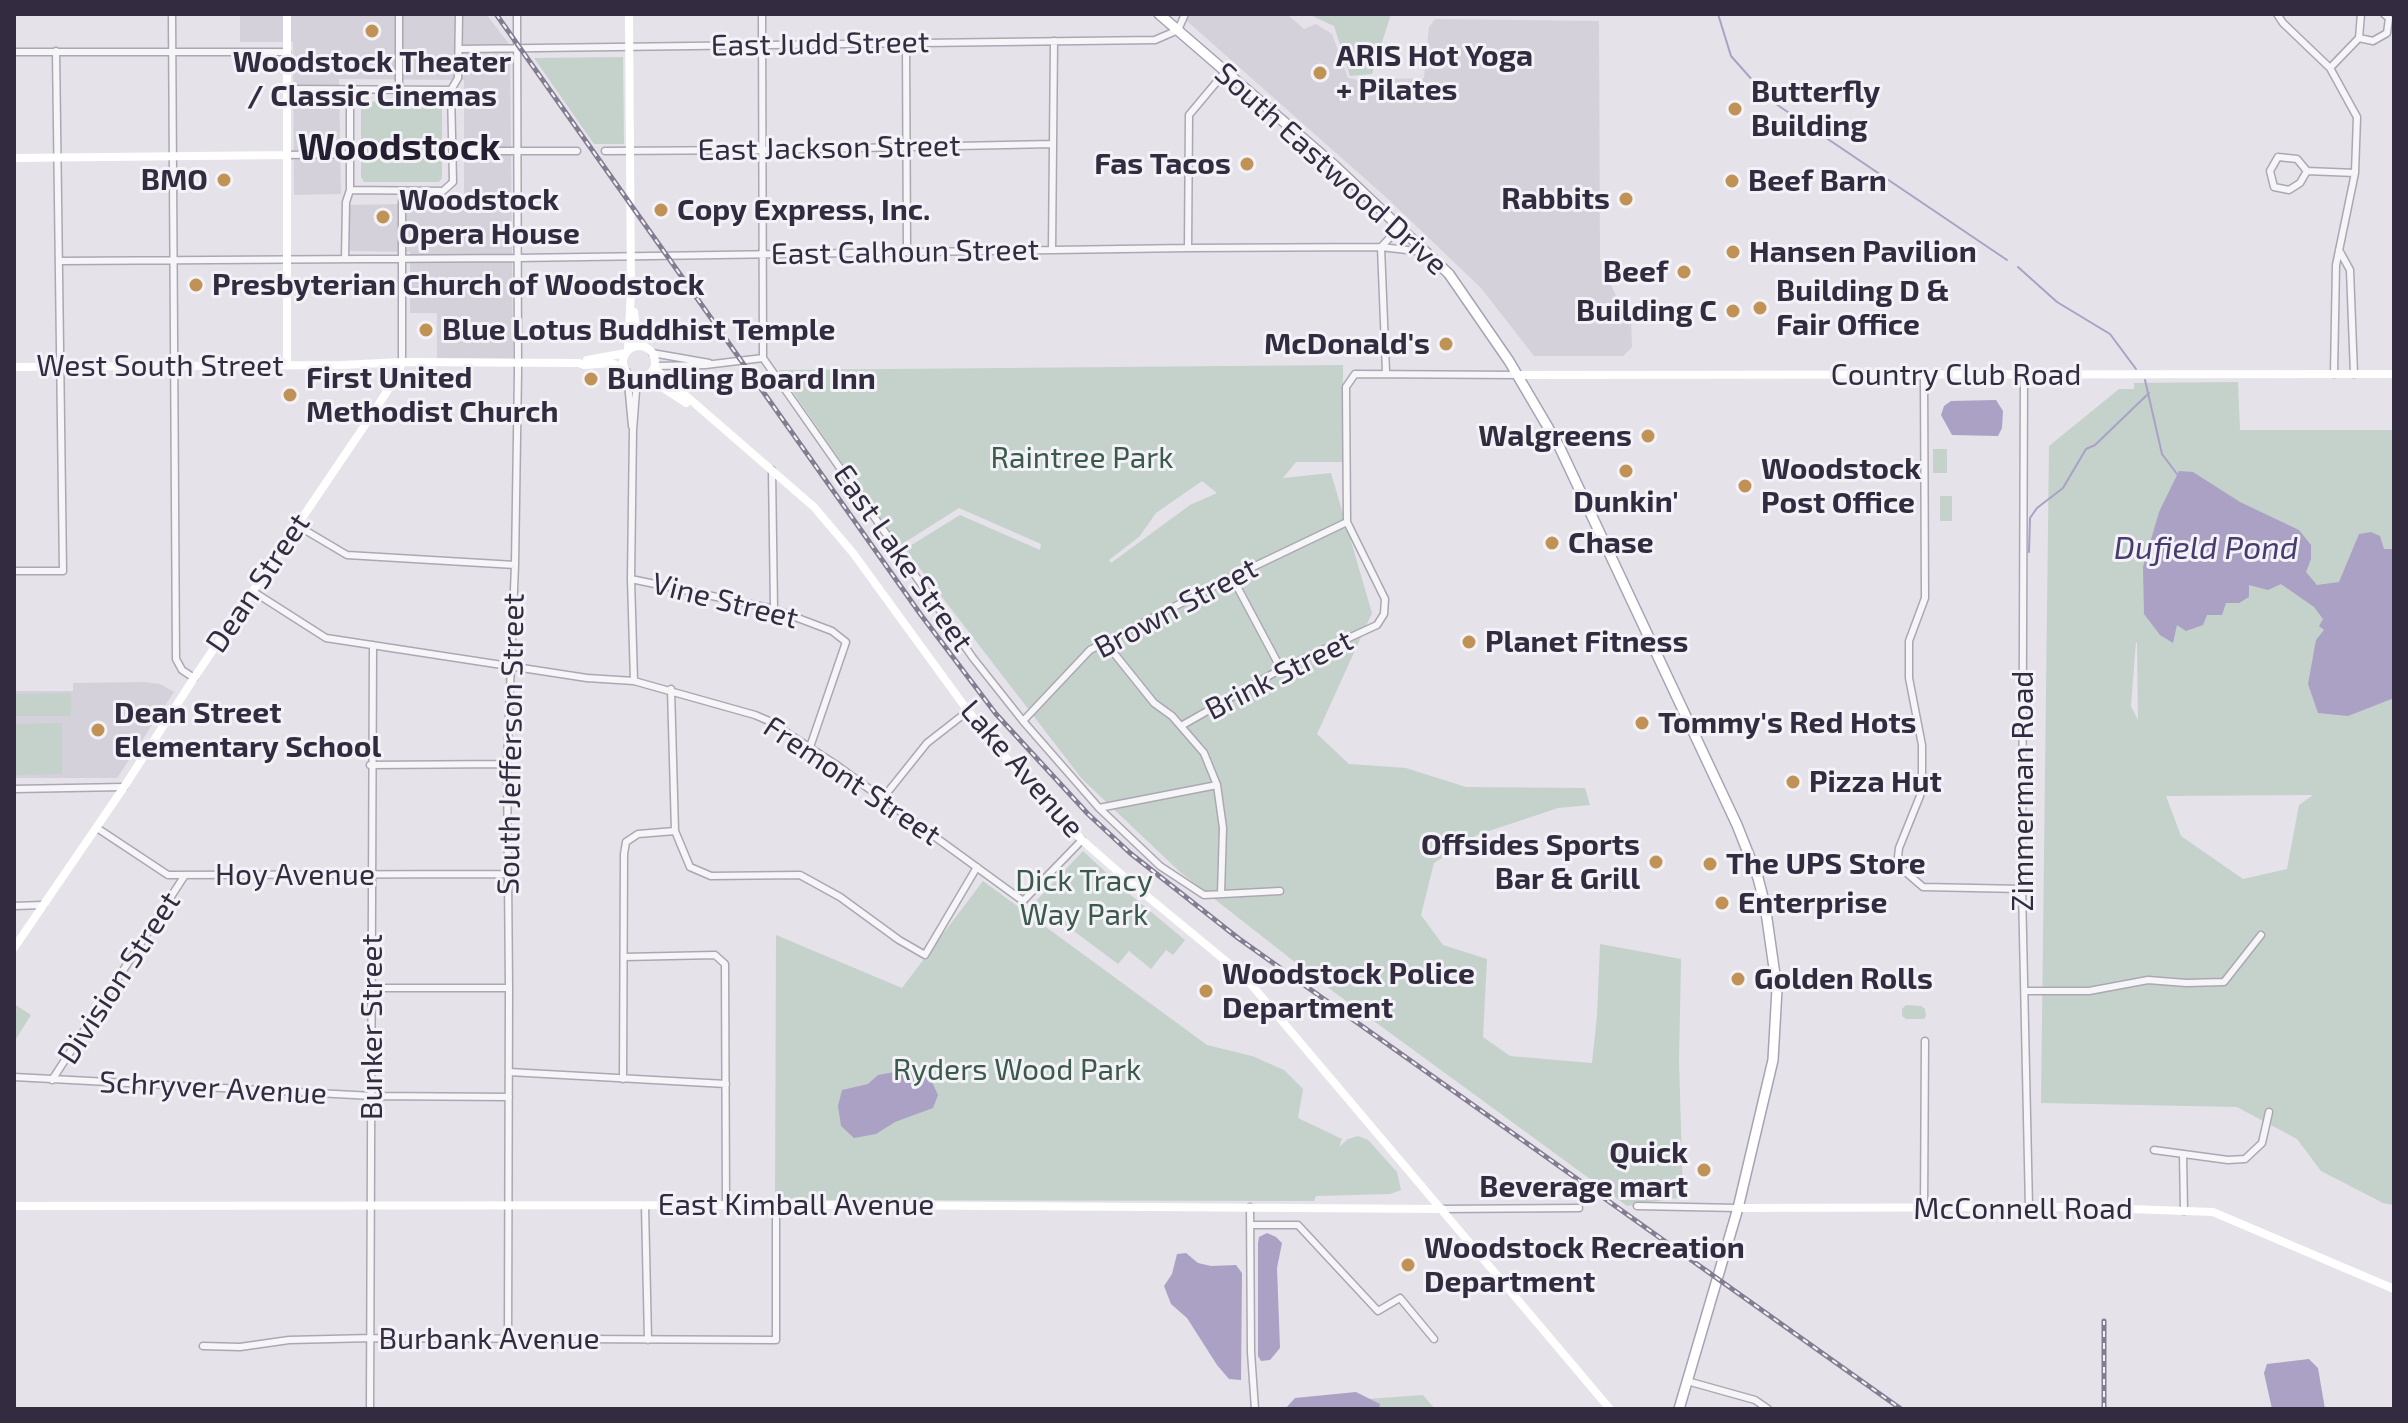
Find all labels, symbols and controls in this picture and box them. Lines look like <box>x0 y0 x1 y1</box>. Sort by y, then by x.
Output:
marker: Woodstock Theater / Classic Cinemas <box>363 22 381 40</box>
street label: East Judd Street <box>711 24 929 64</box>
place label: ARIS Hot Yoga + Pilates <box>1336 38 1533 108</box>
place label: Woodstock Theater / Classic Cinemas <box>233 44 511 114</box>
street label: South Eastwood Drive <box>1207 55 1455 283</box>
marker: ARIS Hot Yoga + Pilates <box>1311 64 1329 82</box>
place label: Butterfly Building <box>1751 74 1880 144</box>
marker: Butterfly Building <box>1726 100 1744 118</box>
district label: Woodstock <box>298 124 500 170</box>
street label: East Jackson Street <box>697 128 961 168</box>
place label: Fas Tacos <box>1094 146 1231 182</box>
marker: Fas Tacos <box>1238 155 1256 173</box>
place label: BMO <box>141 162 208 198</box>
place label: Beef Barn <box>1748 163 1887 199</box>
marker: BMO <box>215 171 233 189</box>
marker: Beef Barn <box>1723 172 1741 190</box>
place label: Rabbits <box>1501 181 1610 217</box>
place label: Woodstock Opera House <box>399 182 580 252</box>
marker: Rabbits <box>1617 190 1635 208</box>
place label: Copy Express, Inc. <box>677 192 930 228</box>
marker: Copy Express, Inc. <box>652 201 670 219</box>
marker: Woodstock Opera House <box>374 208 392 226</box>
street label: East Calhoun Street <box>771 232 1039 272</box>
place label: Hansen Pavilion <box>1749 234 1977 270</box>
marker: Hansen Pavilion <box>1724 243 1742 261</box>
place label: Beef <box>1603 254 1668 290</box>
marker: Beef <box>1675 263 1693 281</box>
place label: Presbyterian Church of Woodstock <box>212 267 705 303</box>
place label: Building D & Fair Office <box>1776 273 1949 344</box>
marker: Presbyterian Church of Woodstock <box>187 276 205 294</box>
place label: Building C <box>1576 293 1717 329</box>
marker: Building D & Fair Office <box>1751 299 1769 317</box>
marker: Building C <box>1724 302 1742 320</box>
place label: Blue Lotus Buddhist Temple <box>442 312 835 348</box>
marker: Blue Lotus Buddhist Temple <box>417 321 435 339</box>
place label: McDonald's <box>1264 326 1430 362</box>
marker: McDonald's <box>1437 335 1455 353</box>
street label: West South Street <box>36 348 284 384</box>
street label: Country Club Road <box>1831 357 2081 393</box>
place label: First United Methodist Church <box>306 360 559 430</box>
place label: Bundling Board Inn <box>607 361 876 397</box>
marker: Bundling Board Inn <box>582 370 600 388</box>
marker: First United Methodist Church <box>281 386 299 404</box>
place label: Walgreens <box>1478 418 1632 454</box>
marker: Walgreens <box>1639 427 1657 445</box>
park label: Raintree Park <box>990 440 1174 476</box>
place label: Woodstock Post Office <box>1761 451 1921 522</box>
street label: East Lake Street <box>825 458 981 658</box>
marker: Dunkin' <box>1617 462 1635 480</box>
marker: Woodstock Post Office <box>1736 477 1754 495</box>
place label: Dunkin' <box>1573 484 1679 520</box>
street label: Dean Street <box>198 507 318 659</box>
place label: Chase <box>1568 525 1654 561</box>
water label: Dufield Pond <box>2114 529 2298 567</box>
marker: Chase <box>1543 534 1561 552</box>
street label: Brown Street <box>1088 550 1264 666</box>
street label: Vine Street <box>648 565 802 637</box>
street label: South Jefferson Street <box>490 593 532 895</box>
street label: Brink Street <box>1199 622 1359 728</box>
place label: Planet Fitness <box>1485 624 1688 660</box>
marker: Planet Fitness <box>1460 633 1478 651</box>
street label: Zimmerman Road <box>2005 670 2041 912</box>
street label: Lake Avenue <box>953 693 1091 845</box>
place label: Dean Street Elementary School <box>114 695 381 766</box>
place label: Tommy's Red Hots <box>1658 705 1917 741</box>
street label: Fremont Street <box>757 709 947 853</box>
marker: Tommy's Red Hots <box>1633 714 1651 732</box>
marker: Dean Street Elementary School <box>89 721 107 739</box>
place label: Pizza Hut <box>1809 764 1942 800</box>
marker: Pizza Hut <box>1784 773 1802 791</box>
place label: Offsides Sports Bar & Grill <box>1421 827 1640 898</box>
place label: The UPS Store <box>1726 846 1926 882</box>
marker: Offsides Sports Bar & Grill <box>1647 853 1665 871</box>
marker: The UPS Store <box>1701 855 1719 873</box>
street label: Hoy Avenue <box>215 857 375 893</box>
park label: Dick Tracy Way Park <box>1015 863 1153 934</box>
street label: Division Street <box>50 885 188 1071</box>
place label: Enterprise <box>1738 885 1887 921</box>
marker: Enterprise <box>1713 894 1731 912</box>
street label: Bunker Street <box>354 934 390 1120</box>
place label: Woodstock Police Department <box>1222 956 1475 1026</box>
place label: Golden Rolls <box>1754 961 1933 997</box>
marker: Golden Rolls <box>1729 970 1747 988</box>
marker: Woodstock Police Department <box>1197 982 1215 1000</box>
park label: Ryders Wood Park <box>893 1052 1141 1088</box>
street label: Schryver Avenue <box>98 1064 328 1112</box>
place label: Quick Beverage mart <box>1479 1135 1688 1206</box>
marker: Quick Beverage mart <box>1695 1161 1713 1179</box>
street label: East Kimball Avenue <box>658 1187 934 1223</box>
street label: McConnell Road <box>1913 1191 2133 1227</box>
place label: Woodstock Recreation Department <box>1424 1230 1745 1300</box>
marker: Woodstock Recreation Department <box>1399 1256 1417 1274</box>
street label: Burbank Avenue <box>378 1321 600 1357</box>

